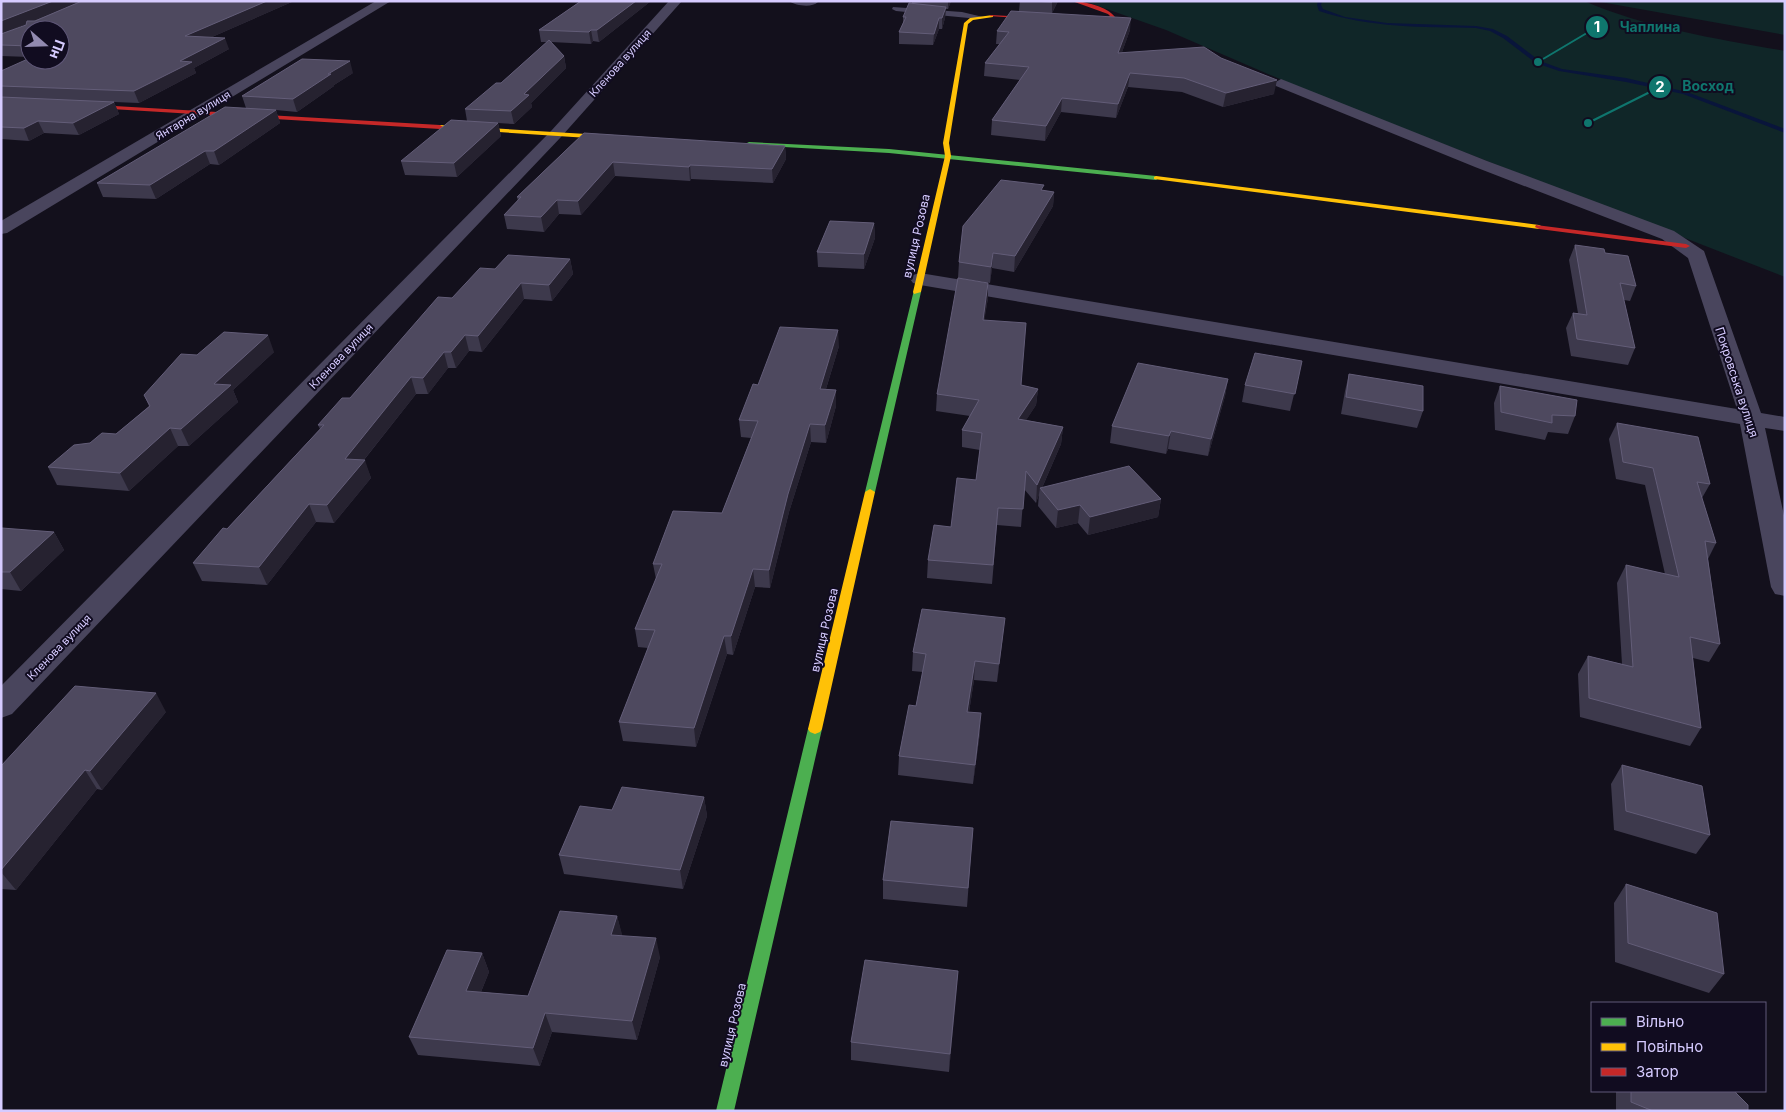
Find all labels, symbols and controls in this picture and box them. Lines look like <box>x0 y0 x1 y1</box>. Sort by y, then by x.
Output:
callout: Чаплина <box>1584 13 1690 42</box>
text: 1 <box>1594 17 1600 36</box>
text: Чаплина <box>1620 18 1680 35</box>
north arrow <box>20 20 70 70</box>
street label: Кленова вулиця <box>586 26 654 100</box>
text: Пн <box>46 38 69 62</box>
callout: Восход <box>1648 72 1744 101</box>
text: 2 <box>1655 77 1665 96</box>
text: Восход <box>1682 77 1734 94</box>
street label: Янтарна вулиця <box>153 87 233 143</box>
street label: вулиця Розова <box>899 193 933 279</box>
street label: Кленова вулиця <box>306 320 376 392</box>
street label: Покровська вулиця <box>1712 325 1762 439</box>
street label: вулиця Розова <box>807 587 841 673</box>
street label: Кленова вулиця <box>24 611 94 683</box>
street label: вулиця Розова <box>715 982 749 1068</box>
legend <box>1591 1002 1766 1092</box>
text: Вільно <box>1636 1012 1684 1031</box>
text: Повільно <box>1636 1037 1703 1056</box>
text: Затор <box>1636 1062 1679 1081</box>

